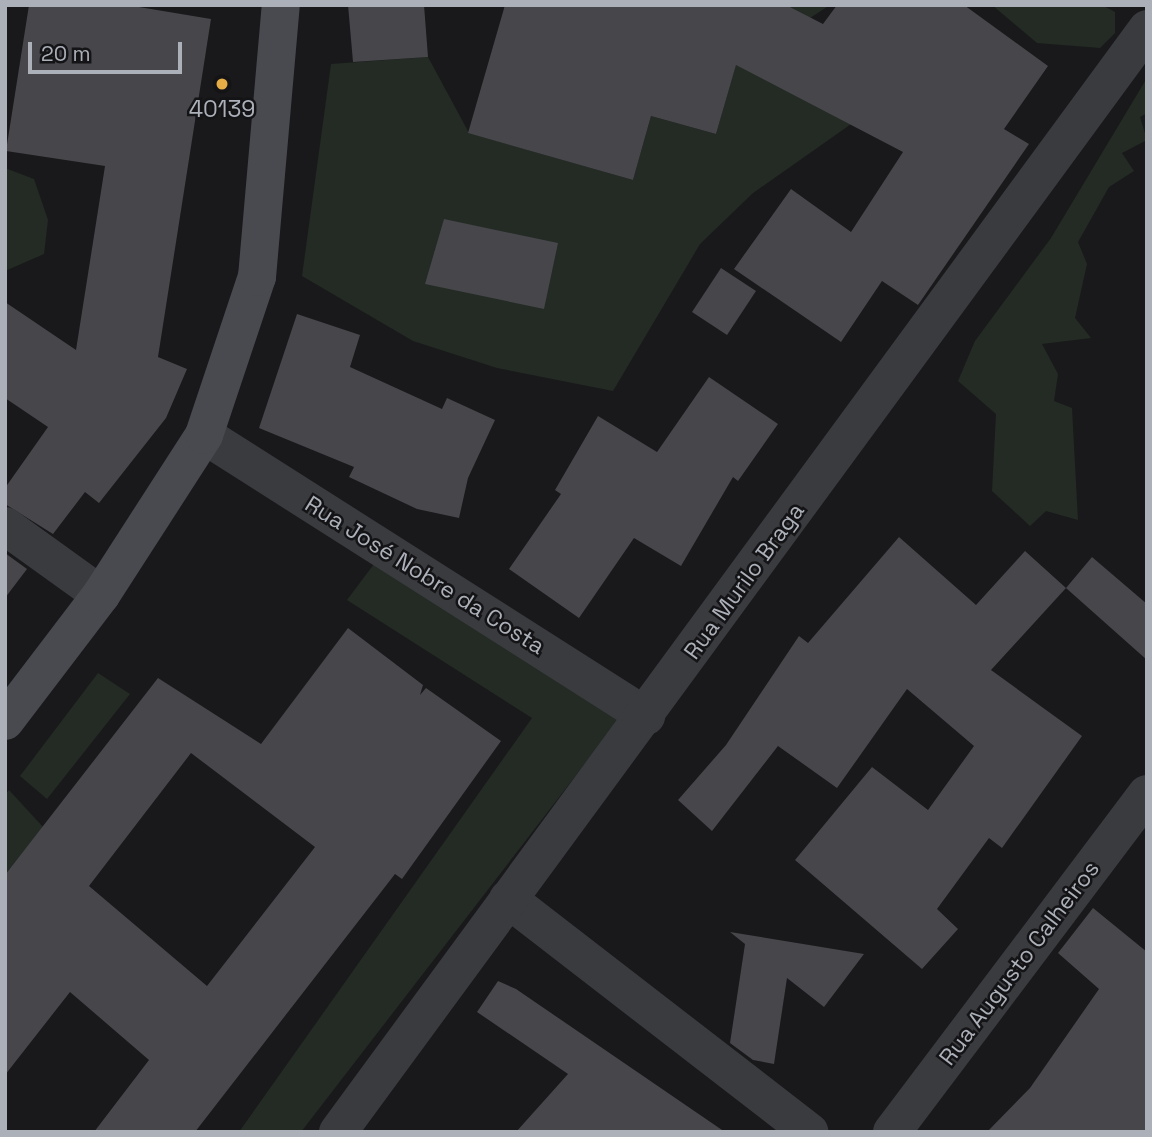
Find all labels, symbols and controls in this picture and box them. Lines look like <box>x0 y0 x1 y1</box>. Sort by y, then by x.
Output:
scale bar <box>32 28 186 72</box>
text: 20 m <box>41 40 91 67</box>
marker: 40139 <box>214 76 230 92</box>
place label: 40139 <box>189 95 255 123</box>
street label: Rua José Nobre da Costa <box>300 490 550 660</box>
street label: Rua Murilo Braga <box>678 498 810 664</box>
street label: Rua Augusto Calheiros <box>933 855 1105 1071</box>

